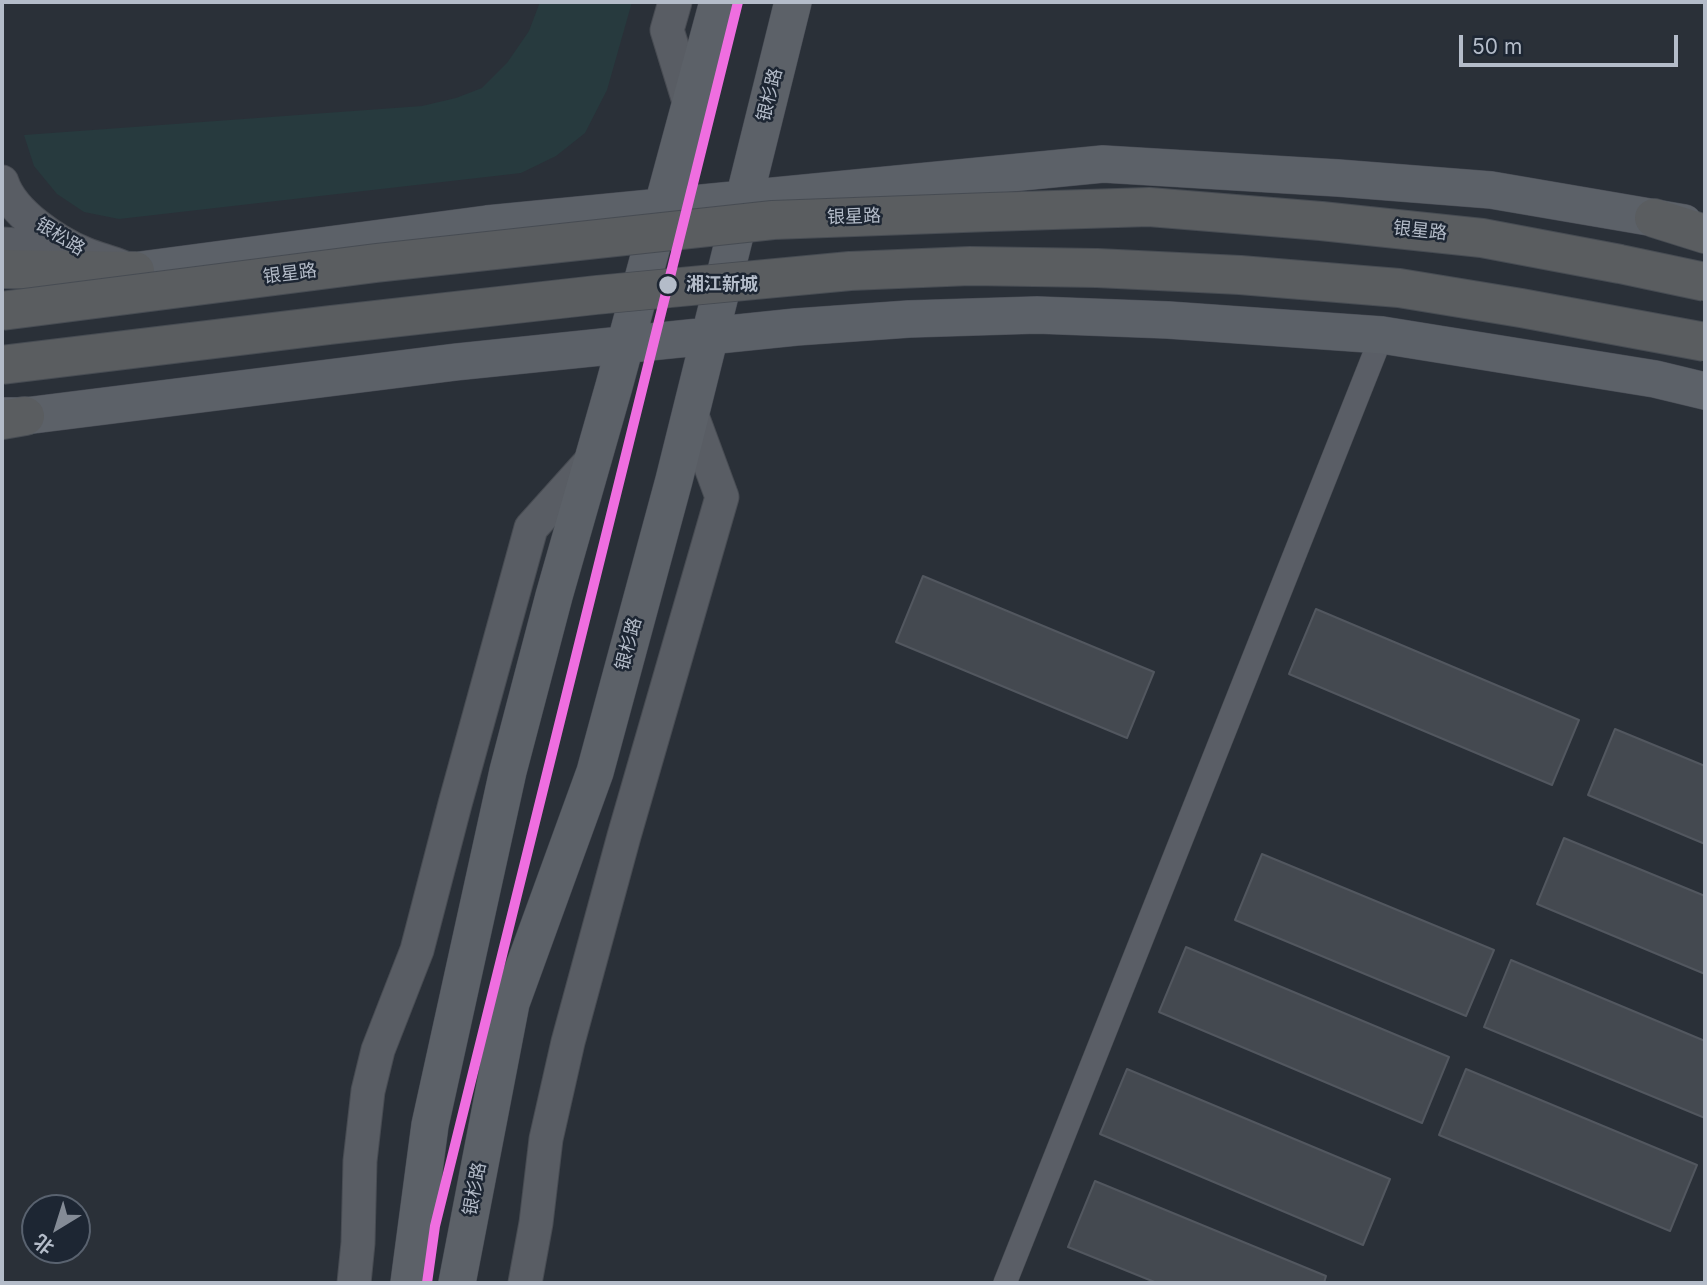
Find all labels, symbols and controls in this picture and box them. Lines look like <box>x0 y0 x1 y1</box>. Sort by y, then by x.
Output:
scale bar <box>1462 21 1681 65</box>
text: 50 m <box>1472 34 1522 59</box>
street label: 银杉路 <box>753 66 787 124</box>
street label: 银星路 <box>827 205 881 229</box>
street label: 银松路 <box>31 214 89 260</box>
street label: 银星路 <box>1392 217 1448 245</box>
street label: 银星路 <box>262 260 318 288</box>
marker: 湘江新城 <box>657 274 679 296</box>
place label: 湘江新城 <box>686 274 758 296</box>
street label: 银杉路 <box>612 615 646 673</box>
street label: 银杉路 <box>459 1160 491 1218</box>
north arrow <box>21 1194 91 1264</box>
text: 北 <box>29 1229 59 1259</box>

